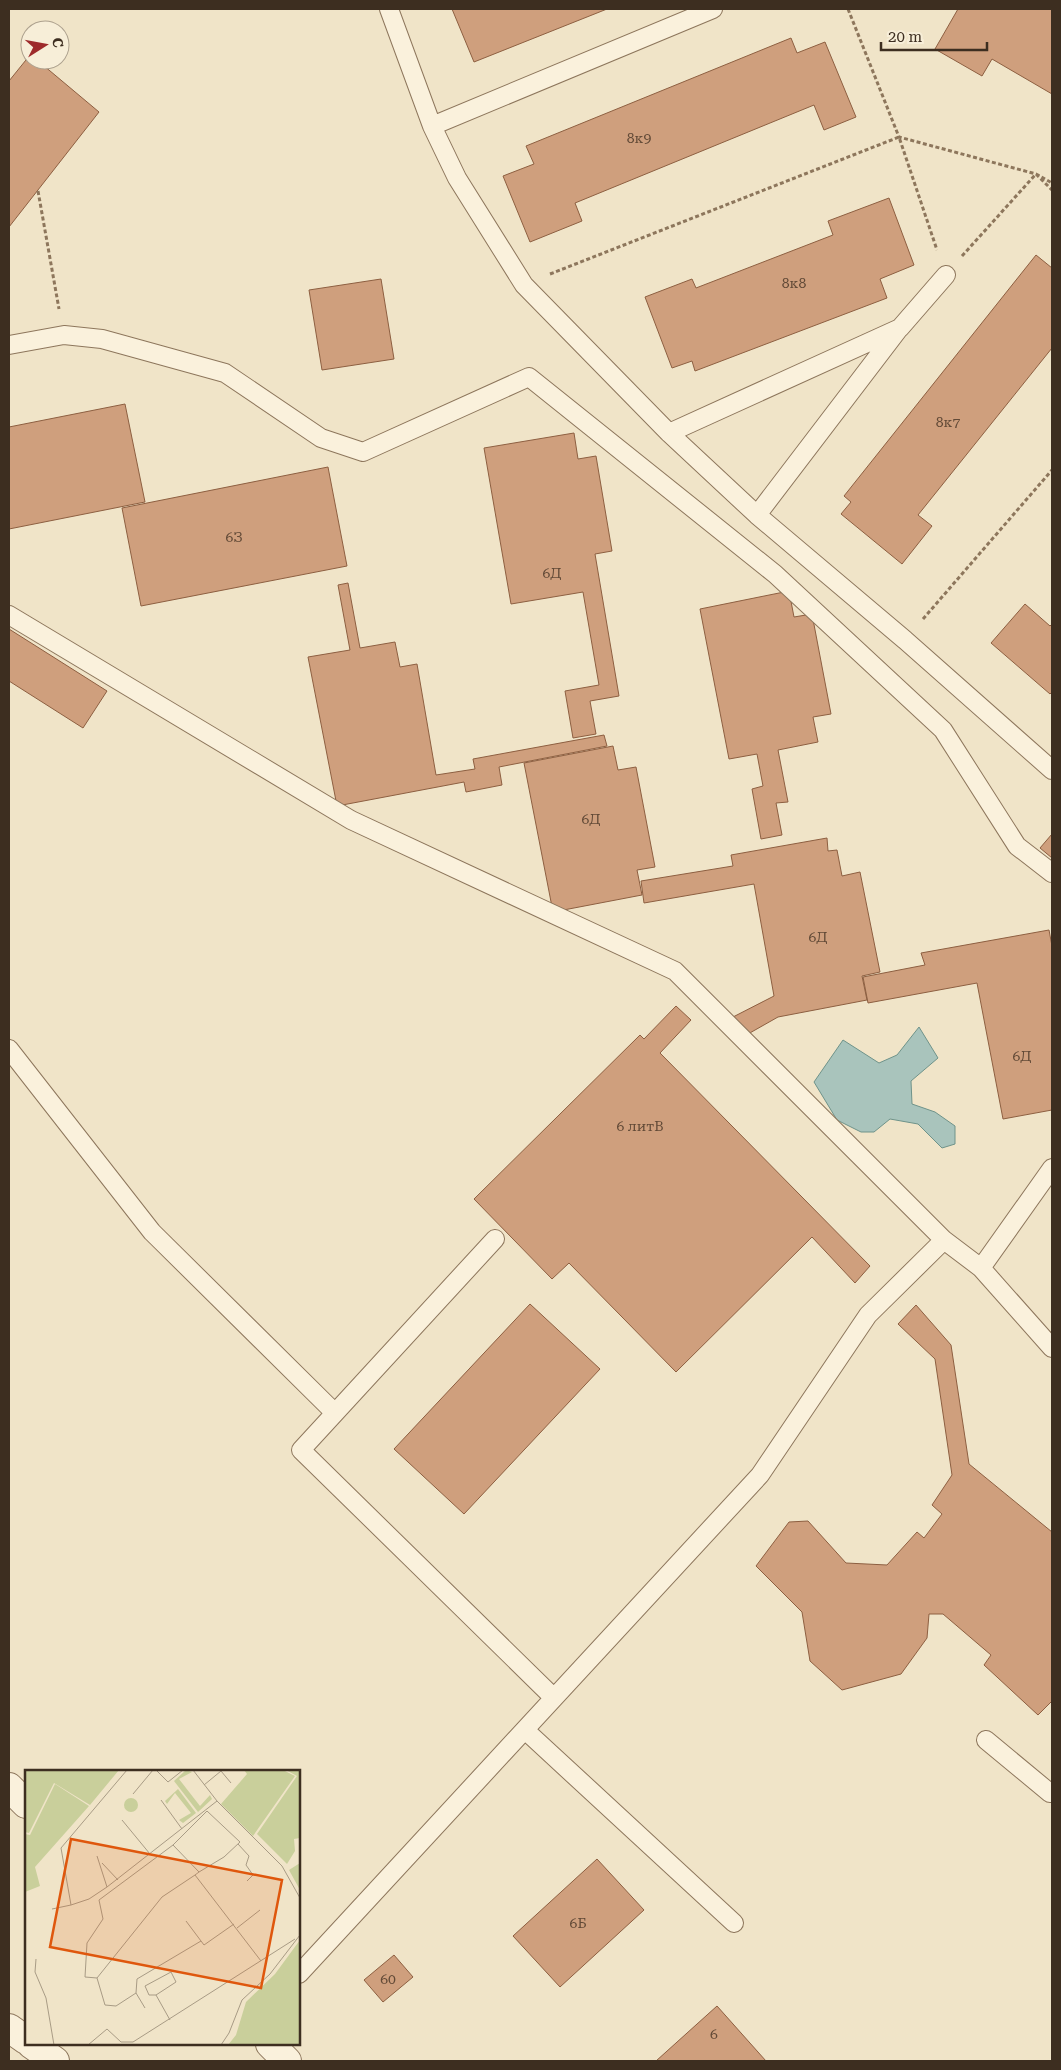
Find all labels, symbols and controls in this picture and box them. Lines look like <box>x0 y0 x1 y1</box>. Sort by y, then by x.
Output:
north arrow <box>20 20 70 70</box>
scale bar <box>881 20 987 52</box>
text: 20 m <box>888 28 923 46</box>
text: С <box>49 36 67 49</box>
house number: 8к9 <box>627 130 651 146</box>
house number: 8к8 <box>782 275 806 291</box>
house number: 8к7 <box>936 414 960 430</box>
house number: 6З <box>225 529 243 545</box>
house number: 6Д <box>542 565 562 581</box>
house number: 6Д <box>581 811 601 827</box>
house number: 6Д <box>808 929 828 945</box>
house number: 6Д <box>1012 1048 1032 1064</box>
house number: 6 литВ <box>616 1118 664 1134</box>
inset map <box>25 1770 300 2045</box>
house number: 6Б <box>570 1915 586 1931</box>
house number: 60 <box>380 1971 396 1987</box>
house number: 6 <box>710 2026 718 2042</box>

